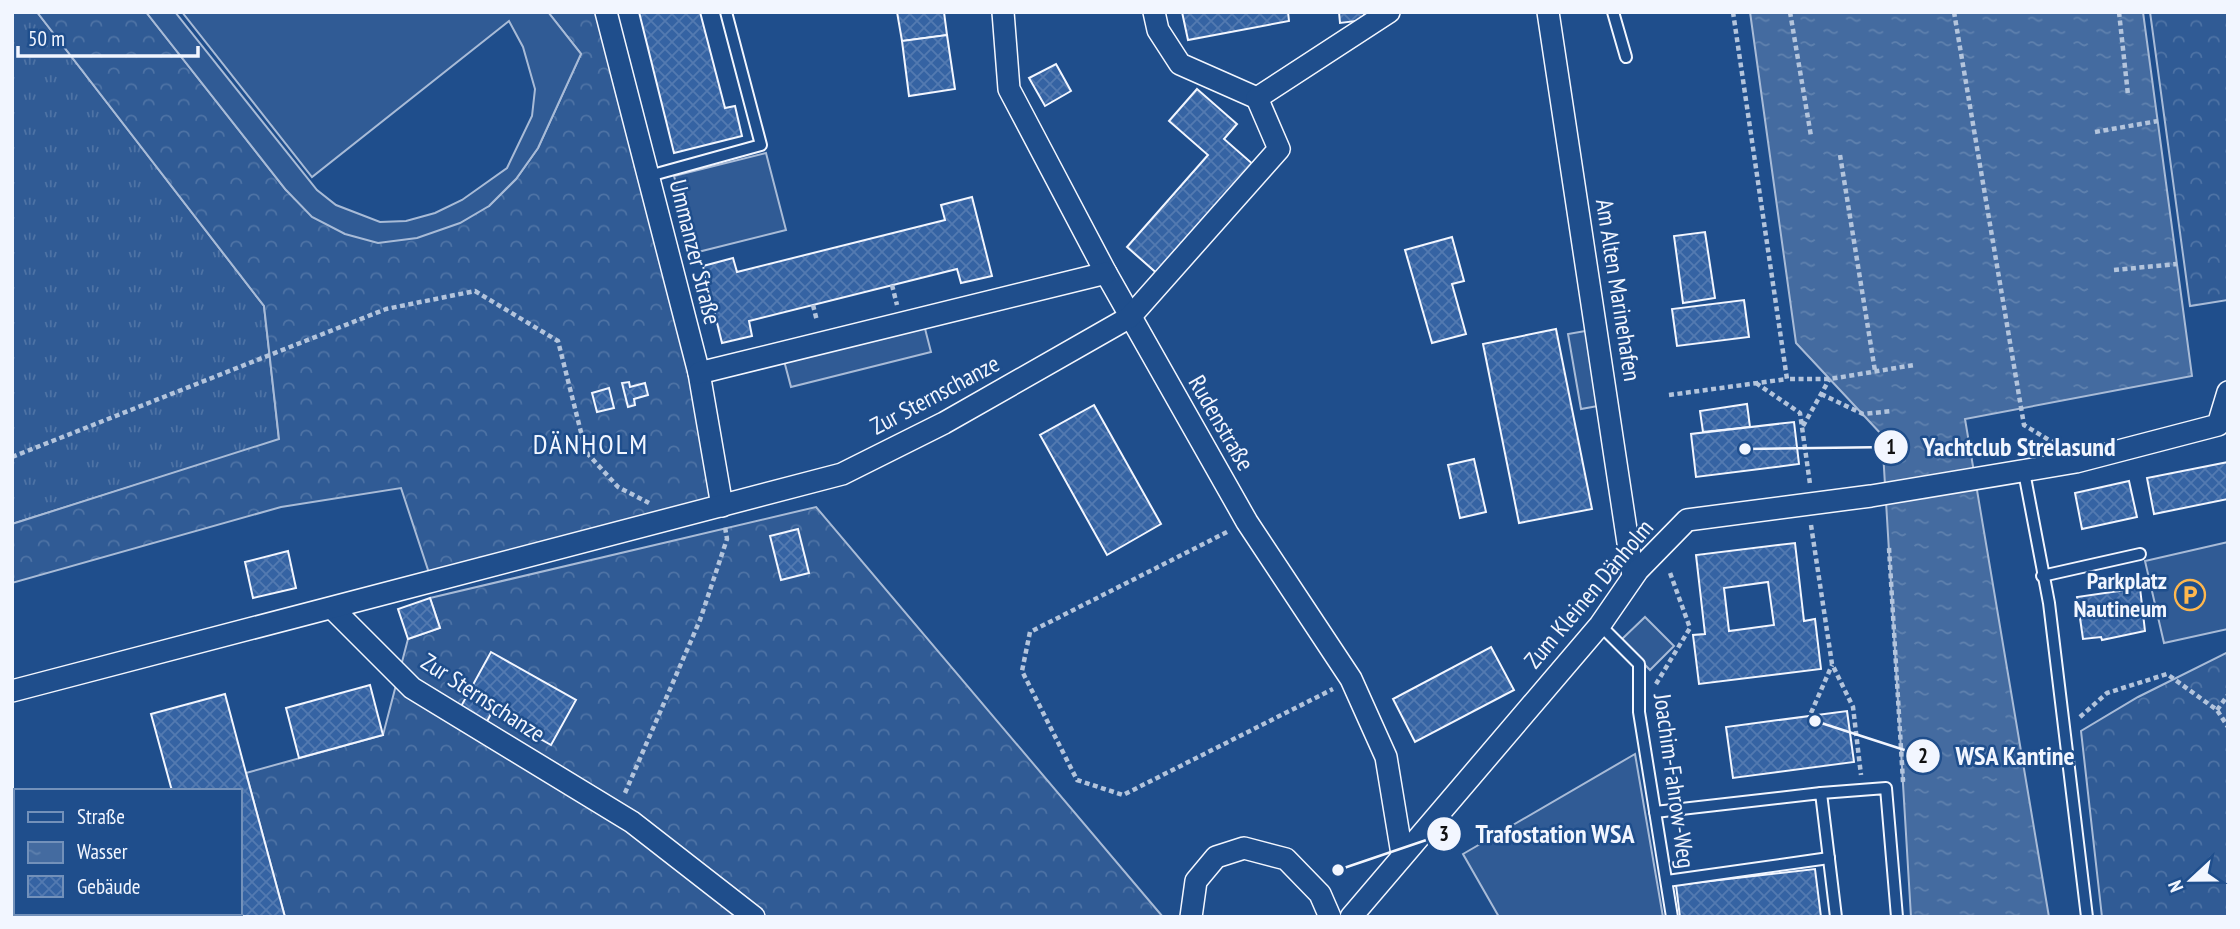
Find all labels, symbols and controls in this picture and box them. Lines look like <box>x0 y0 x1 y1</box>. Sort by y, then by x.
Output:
scale bar <box>18 14 198 58</box>
text: 50 m <box>28 25 65 52</box>
street label: Ummanzer Straße <box>662 176 728 328</box>
street label: Am Alten Marinehafen <box>1589 197 1648 383</box>
street label: Zur Sternschanze <box>865 348 1005 441</box>
street label: Rudenstraße <box>1182 369 1261 476</box>
callout: Yachtclub Strelasund <box>1873 423 2129 470</box>
district label: DÄNHOLM <box>533 425 649 462</box>
text: Yachtclub Strelasund <box>1922 430 2116 463</box>
text: 1 <box>1886 433 1896 460</box>
street label: Zum Kleinen Dänholm <box>1517 513 1660 674</box>
place label: Parkplatz Nautineum <box>2073 565 2167 624</box>
parking icon: Parkplatz Nautineum <box>2173 578 2207 612</box>
street label: Zur Sternschanze <box>415 646 551 749</box>
street label: Joachim-Fahrow-Weg <box>1647 691 1702 870</box>
callout: WSA Kantine <box>1906 732 2089 779</box>
text: WSA Kantine <box>1954 739 2075 772</box>
text: 2 <box>1918 742 1928 769</box>
legend <box>14 789 242 915</box>
text: Straße <box>77 803 125 830</box>
callout: Trafostation WSA <box>1426 810 1649 857</box>
text: Trafostation WSA <box>1476 817 1635 850</box>
text: 3 <box>1439 820 1449 847</box>
text: Wasser <box>77 838 128 865</box>
north arrow <box>2156 845 2226 915</box>
text: Gebäude <box>77 873 140 900</box>
text: N <box>2162 877 2188 896</box>

